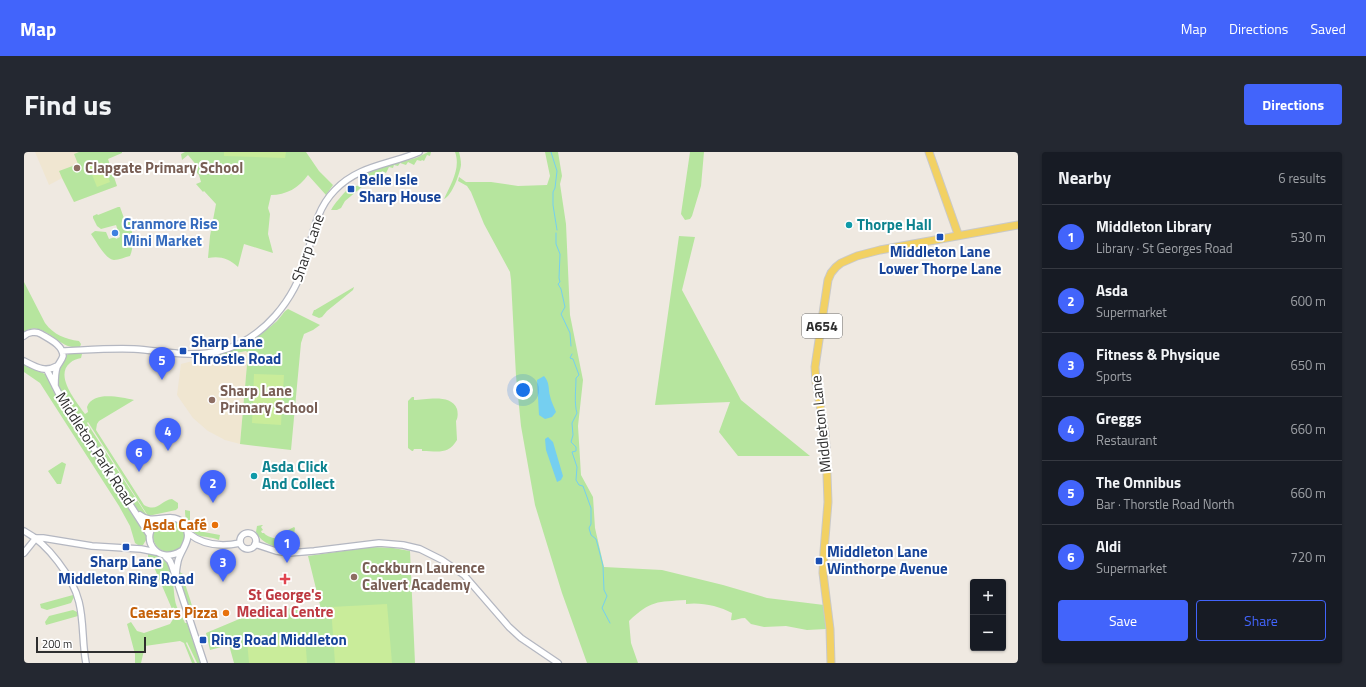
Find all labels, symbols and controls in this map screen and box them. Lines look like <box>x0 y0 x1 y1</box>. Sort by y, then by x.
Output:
text: Map <box>20 14 56 43</box>
text: Map <box>1181 18 1207 39</box>
text: Directions <box>1229 18 1288 39</box>
text: Saved <box>1310 18 1346 39</box>
text: Find us <box>24 83 112 126</box>
button: Directions <box>1244 84 1342 125</box>
place label: Clapgate Primary School <box>85 156 243 179</box>
marker: Clapgate Primary School <box>72 163 82 173</box>
text: Nearby <box>1058 165 1111 191</box>
place label: Belle Isle Sharp House <box>359 168 442 208</box>
text: 6 results <box>1278 168 1326 188</box>
marker: Belle Isle Sharp House <box>346 184 356 194</box>
street label: Sharp Lane <box>285 211 330 285</box>
place label: Cranmore Rise Mini Market <box>123 212 218 252</box>
place label: Thorpe Hall <box>857 213 932 236</box>
text: Middleton Library <box>1096 215 1211 238</box>
marker: Thorpe Hall <box>844 220 854 230</box>
text: 1 <box>1067 227 1075 247</box>
text: 530 m <box>1290 227 1326 247</box>
marker: Cranmore Rise Mini Market <box>110 228 120 238</box>
marker: Middleton Lane Lower Thorpe Lane <box>935 232 945 242</box>
text: Library · St Georges Road <box>1096 238 1233 258</box>
place label: Middleton Lane Lower Thorpe Lane <box>879 240 1002 280</box>
text: Asda <box>1096 279 1128 302</box>
text: 2 <box>1067 291 1075 311</box>
text: 600 m <box>1290 291 1326 311</box>
text: Supermarket <box>1096 302 1167 322</box>
road number: A654 <box>802 314 842 338</box>
place label: Sharp Lane Throstle Road <box>191 330 281 370</box>
text: Fitness & Physique <box>1096 343 1220 366</box>
marker: Sharp Lane Throstle Road <box>178 346 188 356</box>
pin: 5 <box>149 347 175 380</box>
text: 3 <box>1067 355 1075 375</box>
text: 650 m <box>1290 355 1326 375</box>
text: Sports <box>1096 366 1132 386</box>
street label: Middleton Lane <box>804 374 837 474</box>
place label: Sharp Lane Primary School <box>220 379 318 419</box>
your location <box>513 380 533 400</box>
street label: Middleton Park Road <box>50 387 141 510</box>
marker: Sharp Lane Primary School <box>207 395 217 405</box>
text: Greggs <box>1096 407 1142 430</box>
pin: 4 <box>155 418 181 451</box>
text: 4 <box>1067 419 1075 439</box>
text: 660 m <box>1290 419 1326 439</box>
text: Restaurant <box>1096 430 1157 450</box>
pin: 6 <box>126 439 152 472</box>
place label: Asda Click And Collect <box>262 455 335 495</box>
pin: 2 <box>200 470 226 503</box>
marker: Asda Click And Collect <box>249 471 259 481</box>
text: The Omnibus <box>1096 471 1181 494</box>
text: 5 <box>1067 483 1075 503</box>
text: 660 m <box>1290 483 1326 503</box>
text: Bar · Thorstle Road North <box>1096 494 1234 514</box>
place label: Asda Café <box>143 513 207 536</box>
marker: Asda Café <box>210 520 220 530</box>
pin: 1 <box>274 530 300 563</box>
text: Aldi <box>1096 535 1121 558</box>
place label: Middleton Lane Winthorpe Avenue <box>827 540 948 580</box>
marker: Sharp Lane Middleton Ring Road <box>121 542 131 552</box>
text: 6 <box>1067 547 1075 567</box>
text: 720 m <box>1290 547 1326 567</box>
pin: 3 <box>210 549 236 582</box>
place label: Sharp Lane Middleton Ring Road <box>58 550 194 590</box>
place label: Cockburn Laurence Calvert Academy <box>362 556 485 596</box>
marker: Middleton Lane Winthorpe Avenue <box>814 556 824 566</box>
text: Supermarket <box>1096 558 1167 578</box>
marker: Cockburn Laurence Calvert Academy <box>349 572 359 582</box>
marker: St George's Medical Centre <box>279 573 291 585</box>
map controls <box>970 579 1006 651</box>
button: + <box>970 579 1006 615</box>
place label: St George's Medical Centre <box>237 583 334 623</box>
button: Save <box>1058 600 1188 641</box>
button: Share <box>1196 600 1326 641</box>
place label: Caesars Pizza <box>130 601 218 624</box>
marker: Caesars Pizza <box>221 608 231 618</box>
button: − <box>970 615 1006 651</box>
place label: Ring Road Middleton <box>211 628 347 651</box>
scale bar <box>36 635 146 654</box>
marker: Ring Road Middleton <box>198 635 208 645</box>
text: 200 m <box>42 636 72 652</box>

